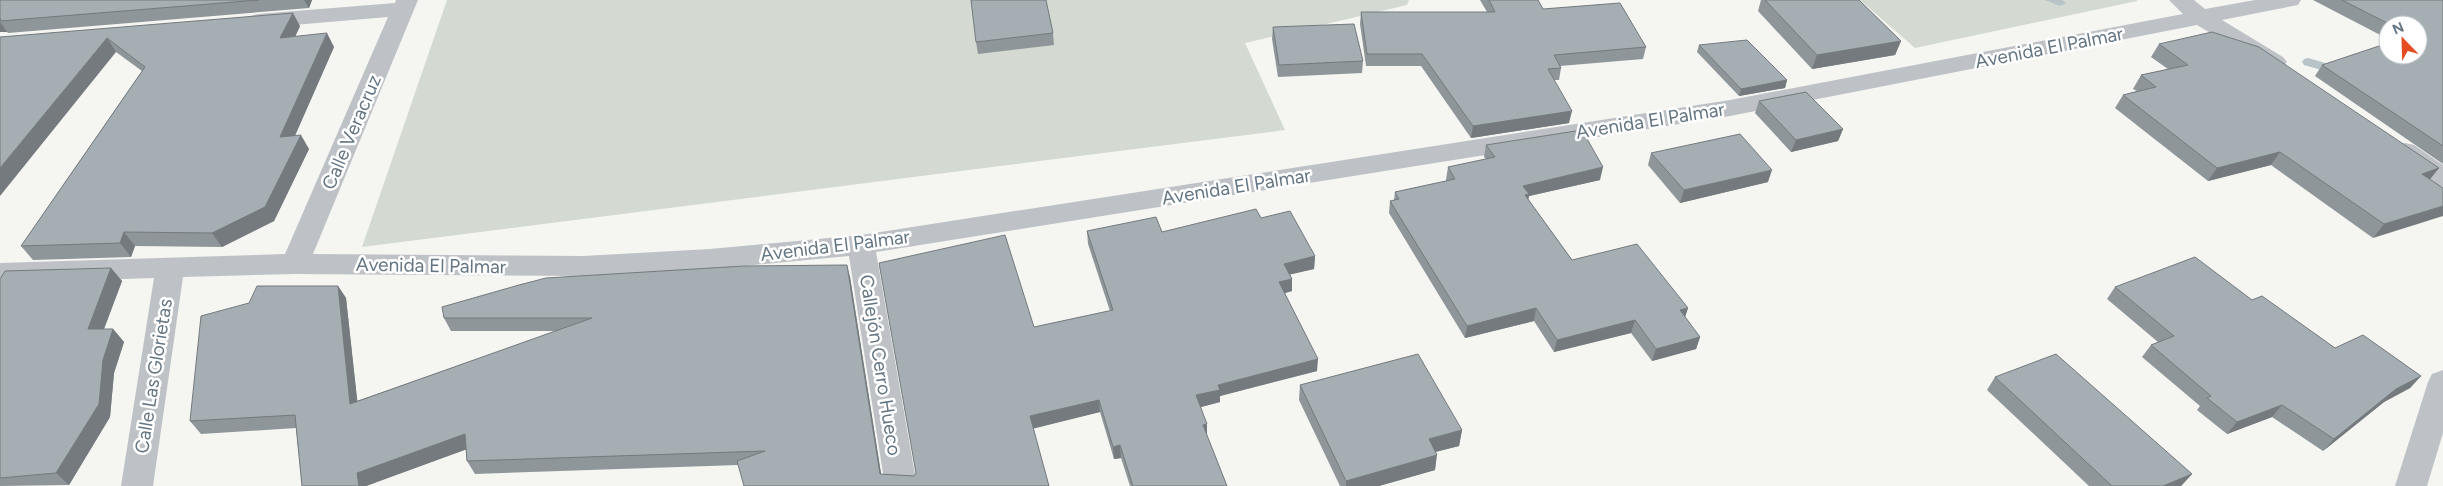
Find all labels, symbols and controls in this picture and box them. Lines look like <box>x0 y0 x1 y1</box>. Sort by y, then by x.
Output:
north arrow <box>2378 15 2428 65</box>
text: N <box>2390 19 2406 38</box>
street label: Avenida El Palmar <box>1973 22 2126 73</box>
street label: Calle Veracruz <box>317 71 386 193</box>
street label: Avenida El Palmar <box>1574 97 1727 144</box>
street label: Avenida El Palmar <box>1160 163 1313 210</box>
street label: Avenida El Palmar <box>759 225 912 266</box>
street label: Avenida El Palmar <box>356 253 507 278</box>
street label: Callejón Cerro Hueco <box>855 273 906 457</box>
street label: Calle Las Glorietas <box>130 297 177 455</box>

